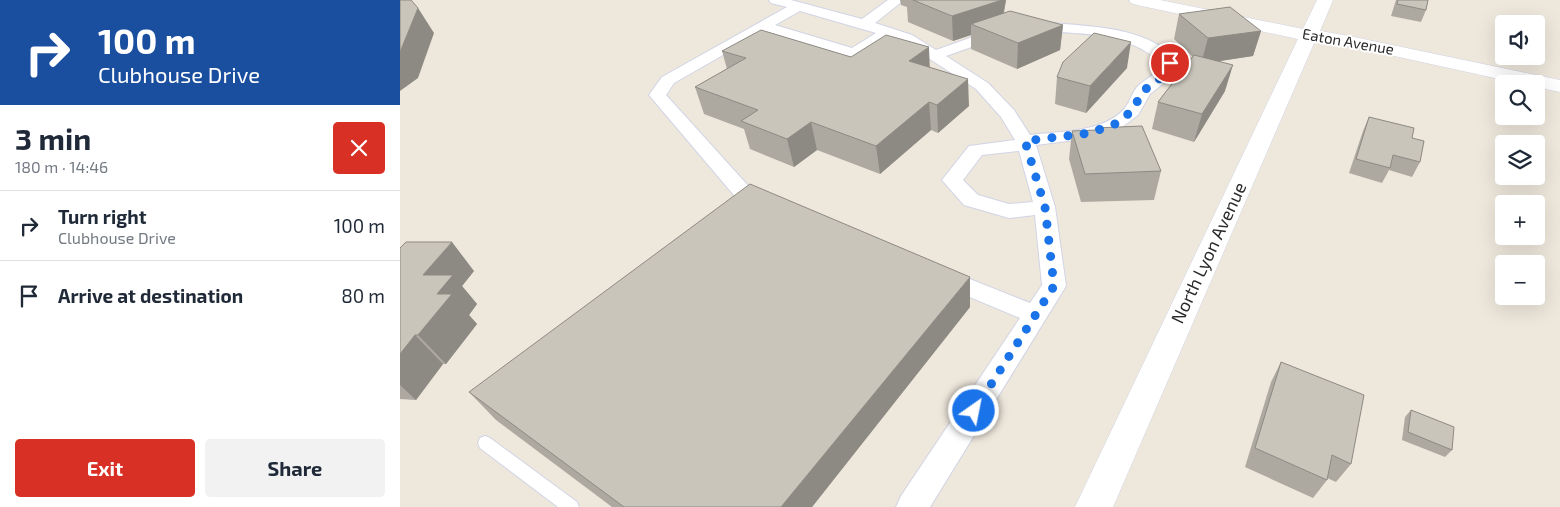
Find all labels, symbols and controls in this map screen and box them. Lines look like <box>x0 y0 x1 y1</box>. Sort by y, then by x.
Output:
map controls <box>1495 15 1545 305</box>
button: sound <box>1495 15 1545 65</box>
text: 100 m <box>98 19 196 61</box>
icon: right <box>15 20 80 85</box>
street label: Eaton Avenue <box>1301 24 1395 58</box>
pin <box>1149 42 1191 84</box>
icon: arrive <box>1156 49 1184 77</box>
text: Clubhouse Drive <box>98 61 260 87</box>
button: search <box>1495 75 1545 125</box>
text: 3 min <box>15 120 91 156</box>
button: close <box>333 122 385 174</box>
button: layers <box>1495 135 1545 185</box>
text: 180 m · 14:46 <box>15 157 108 176</box>
street label: North Lyon Avenue <box>1166 178 1250 327</box>
button: + <box>1495 195 1545 245</box>
text: Turn right <box>58 205 146 228</box>
icon: right <box>15 212 43 240</box>
text: 100 m <box>334 214 385 237</box>
text: Clubhouse Drive <box>58 228 176 247</box>
button: − <box>1495 255 1545 305</box>
icon: arrive <box>15 282 43 310</box>
text: Arrive at destination <box>58 284 243 307</box>
text: 80 m <box>341 284 385 307</box>
position arrow <box>947 384 999 436</box>
button: Exit <box>15 439 195 497</box>
button: Share <box>205 439 385 497</box>

